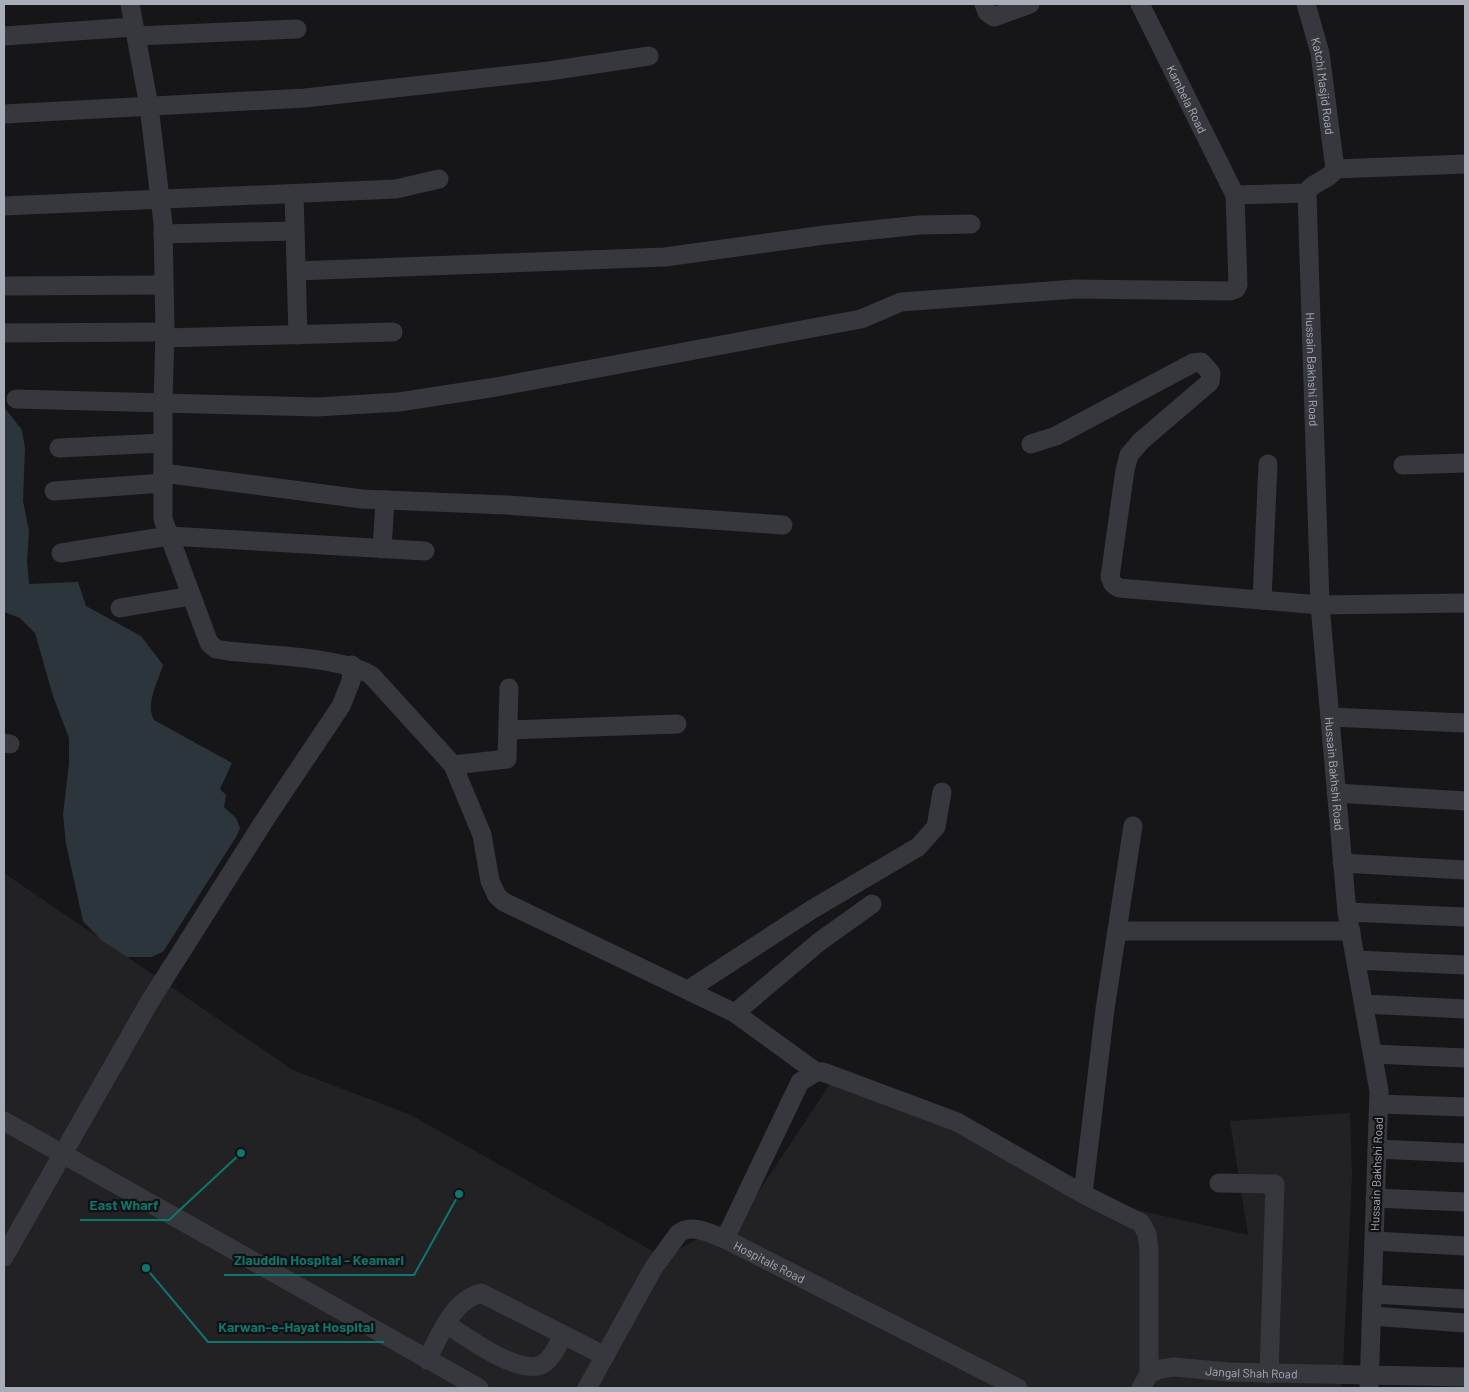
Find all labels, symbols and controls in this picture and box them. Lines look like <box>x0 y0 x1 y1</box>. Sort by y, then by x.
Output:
street label: Katchi Masjid Road <box>1309 36 1337 135</box>
street label: Kambela Road <box>1164 63 1210 135</box>
street label: Hussain Bakhshi Road <box>1304 312 1321 427</box>
street label: Hussain Bakhshi Road <box>1323 716 1347 831</box>
street label: Hussain Bakhshi Road <box>1367 1117 1385 1231</box>
callout: East Wharf <box>80 1191 169 1220</box>
text: East Wharf <box>90 1196 158 1213</box>
street label: Hospitals Road <box>732 1238 807 1286</box>
callout: Ziauddin Hospital - Keamari <box>224 1246 414 1275</box>
text: Ziauddin Hospital - Keamari <box>234 1251 404 1268</box>
callout: Karwan-e-Hayat Hospital <box>208 1313 384 1342</box>
text: Karwan-e-Hayat Hospital <box>218 1318 374 1335</box>
street label: Jangal Shah Road <box>1205 1363 1298 1380</box>

